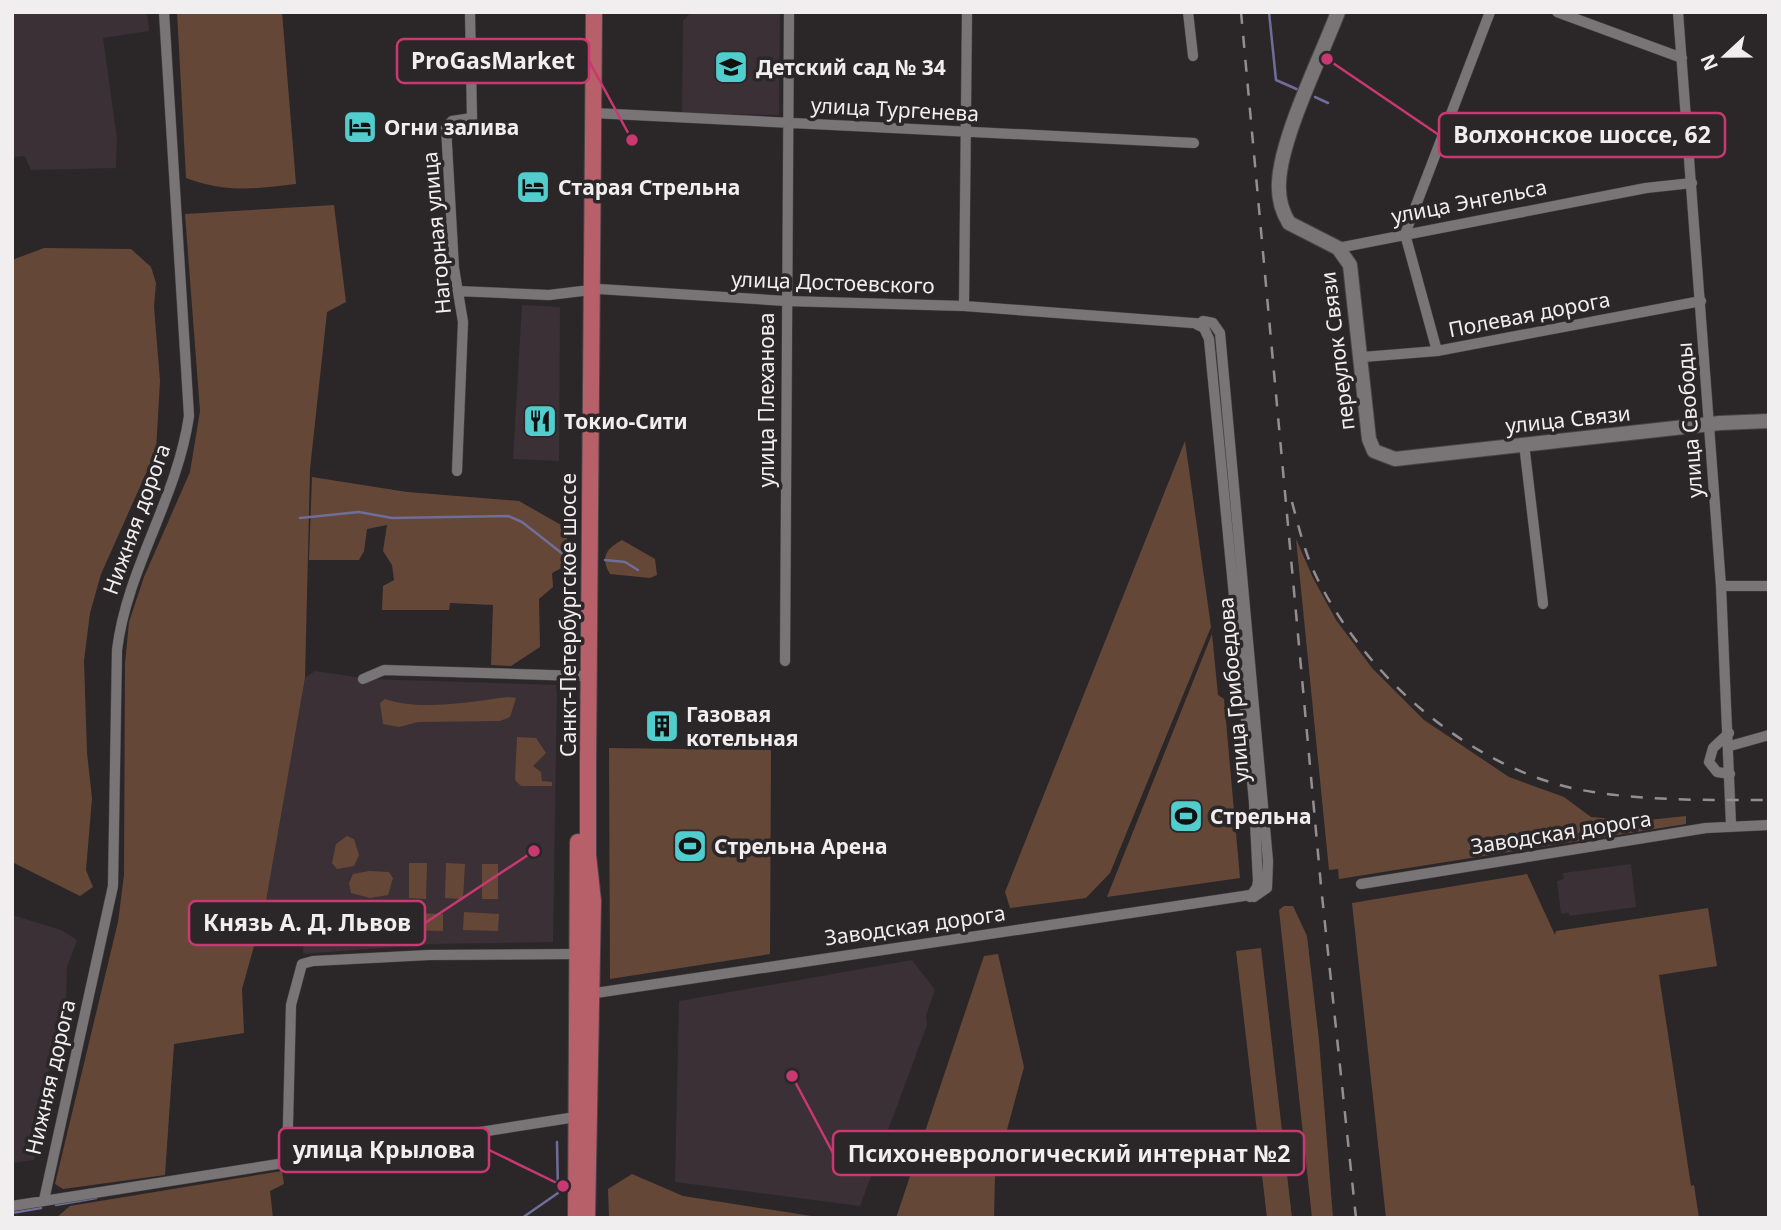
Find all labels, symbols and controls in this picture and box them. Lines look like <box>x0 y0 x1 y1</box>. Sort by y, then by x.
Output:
north arrow <box>1690 21 1760 91</box>
callout: ProGasMarket <box>397 39 589 83</box>
text: ProGasMarket <box>411 44 575 76</box>
school or university icon: Детский сад № 34 <box>712 48 750 86</box>
text: N <box>1694 50 1724 74</box>
place label: Детский сад № 34 <box>756 53 946 81</box>
street label: улица Тургенева <box>810 91 980 127</box>
hotel icon: Огни залива <box>341 108 379 146</box>
place label: Огни залива <box>384 113 519 141</box>
callout: Волхонское шоссе, 62 <box>1439 113 1725 157</box>
text: Волхонское шоссе, 62 <box>1453 118 1711 150</box>
street label: Нагорная улица <box>415 150 457 316</box>
hotel icon: Старая Стрельна <box>514 168 552 206</box>
street label: улица Энгельса <box>1389 172 1549 230</box>
place label: Старая Стрельна <box>558 173 740 201</box>
street label: улица Достоевского <box>731 264 935 300</box>
street label: переулок Связи <box>1313 270 1361 432</box>
street label: Полевая дорога <box>1446 285 1612 343</box>
street label: улица Плеханова <box>752 313 780 487</box>
street label: улица Свободы <box>1670 341 1708 499</box>
street label: улица Связи <box>1504 399 1632 439</box>
restaurant icon: Токио-Сити <box>521 402 559 440</box>
place label: Токио-Сити <box>564 407 688 435</box>
street label: Нижняя дорога <box>96 440 176 598</box>
street label: Санкт-Петербургское шоссе <box>554 473 582 757</box>
street label: улица Грибоедова <box>1211 596 1255 784</box>
place label: Газовая котельная <box>686 700 799 752</box>
building icon: Газовая котельная <box>643 707 681 745</box>
sports icon: Стрельна <box>1167 797 1205 835</box>
place label: Стрельна <box>1210 802 1312 830</box>
street label: Заводская дорога <box>1469 804 1653 860</box>
sports icon: Стрельна Арена <box>671 827 709 865</box>
place label: Стрельна Арена <box>714 832 887 860</box>
street label: Заводская дорога <box>823 898 1007 952</box>
callout: Князь А. Д. Львов <box>189 901 425 945</box>
text: Князь А. Д. Львов <box>203 906 411 938</box>
street label: Нижняя дорога <box>19 997 81 1157</box>
callout: улица Крылова <box>279 1128 489 1172</box>
callout: Психоневрологический интернат №2 <box>833 1131 1304 1175</box>
text: улица Крылова <box>292 1133 475 1165</box>
text: Психоневрологический интернат №2 <box>848 1137 1290 1169</box>

